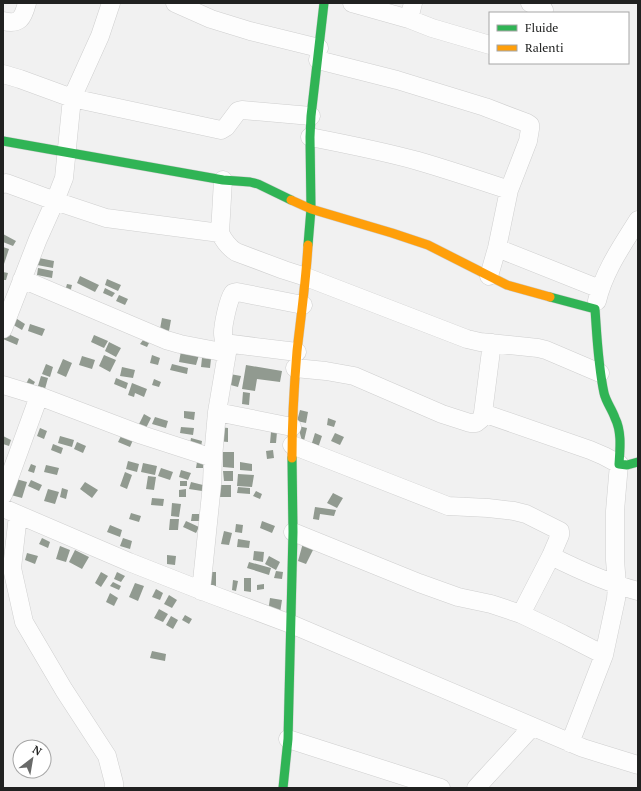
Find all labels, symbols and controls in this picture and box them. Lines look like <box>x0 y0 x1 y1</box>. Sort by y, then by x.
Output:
legend <box>489 12 629 64</box>
text: Fluide <box>525 20 558 35</box>
text: Ralenti <box>525 40 564 55</box>
north arrow <box>12 739 52 779</box>
text: N <box>30 742 45 759</box>

